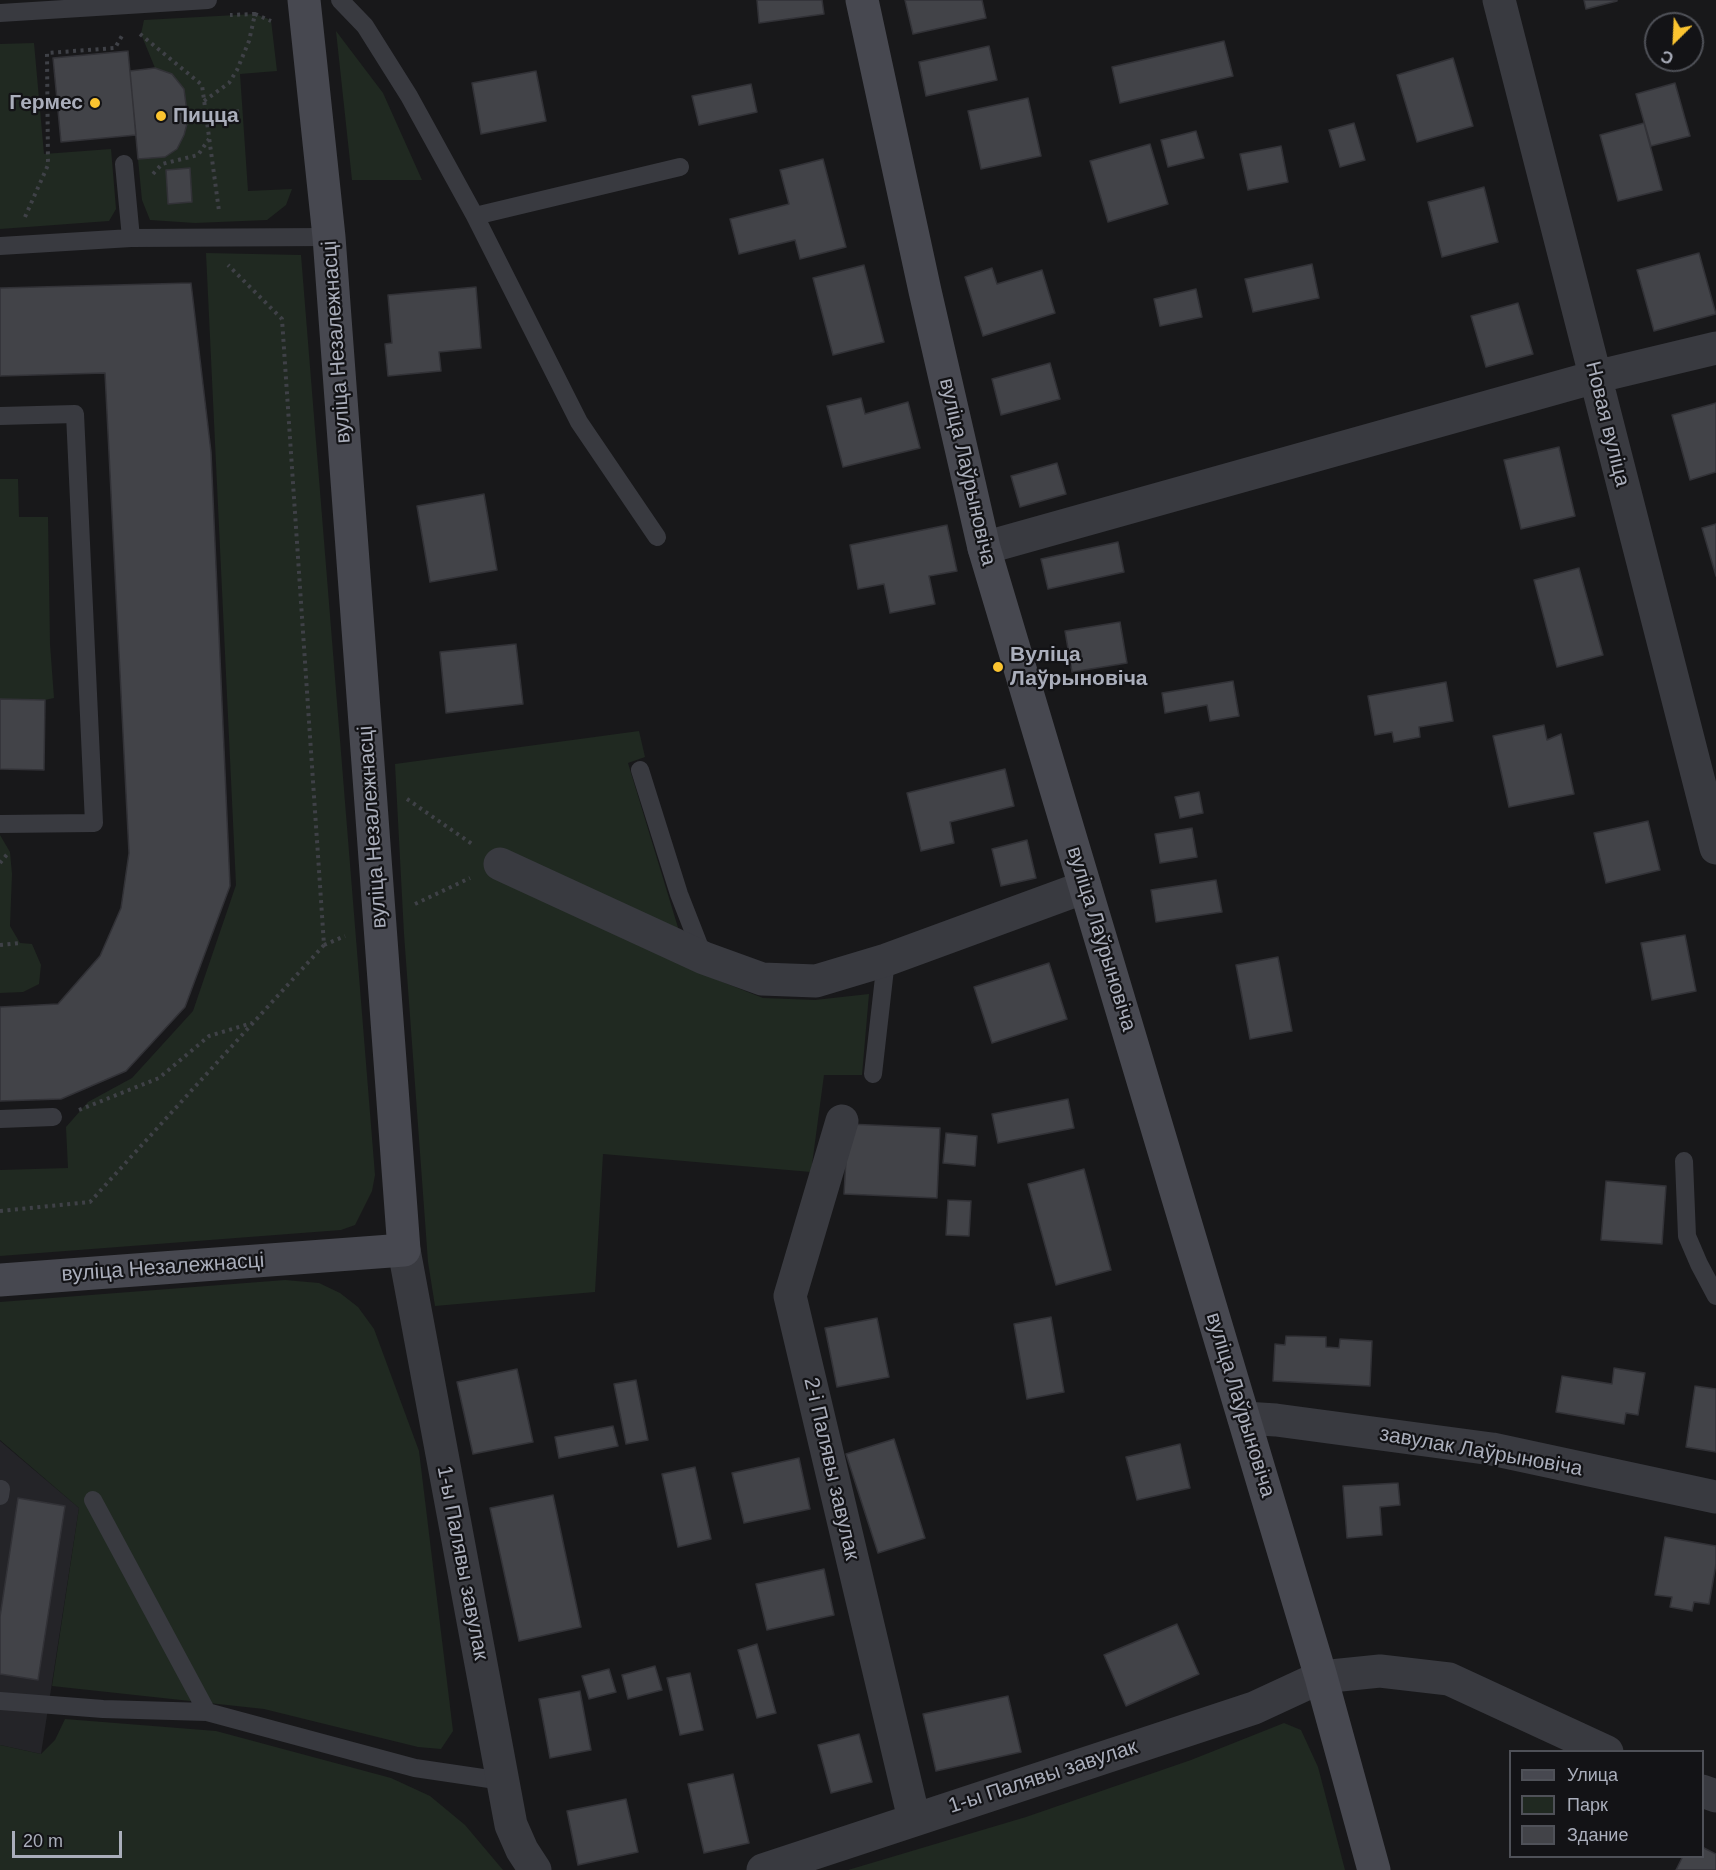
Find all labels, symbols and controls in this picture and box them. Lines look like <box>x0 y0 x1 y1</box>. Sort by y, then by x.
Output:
north arrow <box>1644 12 1704 72</box>
text: С <box>1659 47 1676 67</box>
place label: Гермес <box>9 90 83 116</box>
marker: Гермес <box>88 96 102 110</box>
place label: Пицца <box>173 103 239 129</box>
marker: Пицца <box>154 109 168 123</box>
street label: вуліца Незалежнасці <box>317 240 357 444</box>
street label: Новая вуліца <box>1579 359 1635 489</box>
street label: вуліца Лаўрыновіча <box>933 376 1001 568</box>
place label: Вуліца Лаўрыновіча <box>1010 642 1148 692</box>
marker: Вуліца Лаўрыновіча <box>991 660 1005 674</box>
street label: вуліца Незалежнасці <box>353 725 393 929</box>
street label: вуліца Лаўрыновіча <box>1061 844 1141 1034</box>
street label: вуліца Незалежнасці <box>61 1248 265 1288</box>
street label: вуліца Лаўрыновіча <box>1200 1310 1280 1500</box>
street label: 2-і Палявы завулак <box>798 1375 864 1563</box>
street label: завулак Лаўрыновіча <box>1378 1422 1584 1482</box>
street label: 1-ы Палявы завулак <box>431 1464 493 1662</box>
street label: 1-ы Палявы завулак <box>945 1735 1141 1819</box>
legend <box>1509 1750 1704 1858</box>
text: Улица <box>1567 1765 1618 1785</box>
text: Парк <box>1567 1795 1608 1815</box>
scale bar <box>15 1819 124 1857</box>
text: Здание <box>1567 1825 1628 1845</box>
text: 20 m <box>23 1831 63 1851</box>

